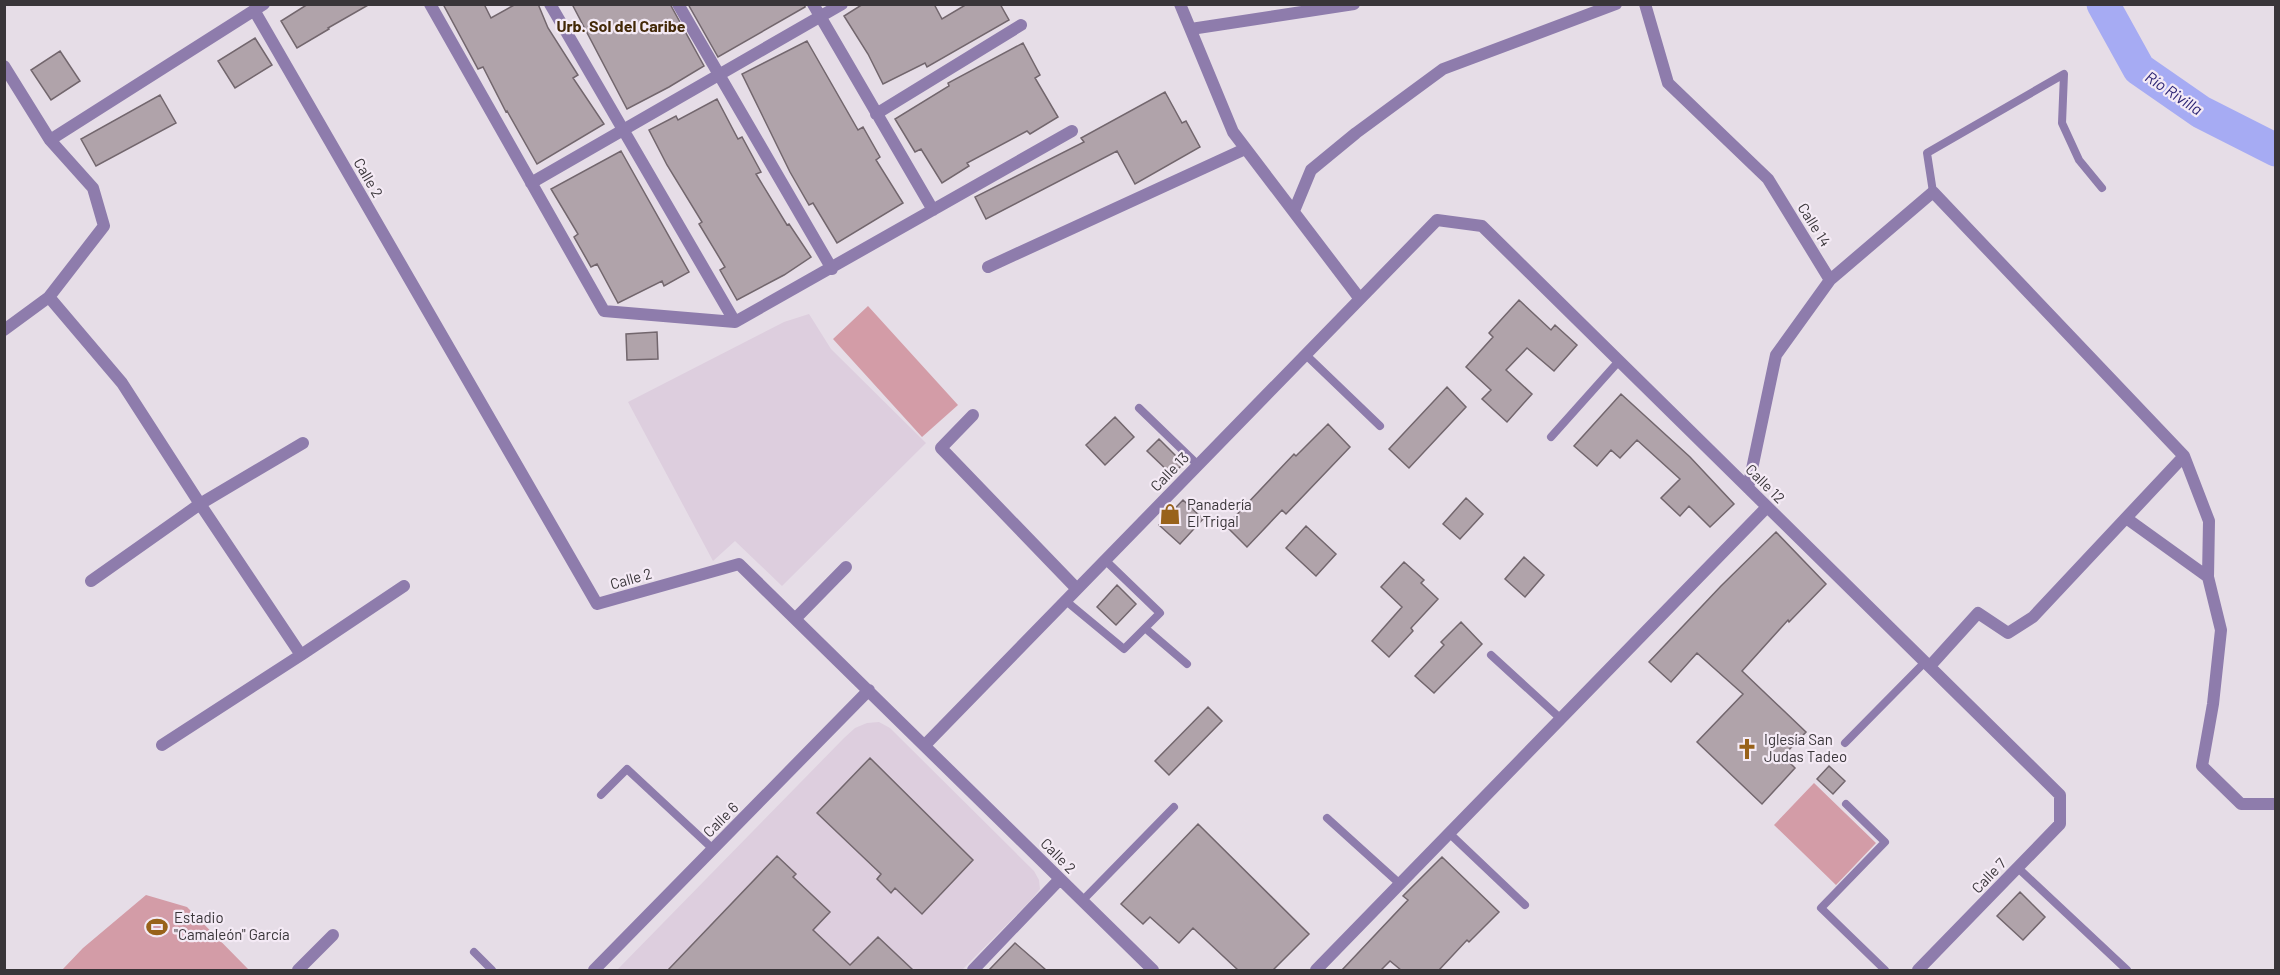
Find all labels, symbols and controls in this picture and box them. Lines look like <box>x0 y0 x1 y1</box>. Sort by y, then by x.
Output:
district label: Urb. Sol del Caribe <box>556 16 686 35</box>
water label: Río Rivilla <box>2142 67 2206 119</box>
street label: Calle 2 <box>350 155 387 200</box>
street label: Calle 14 <box>1794 199 1835 250</box>
street label: Calle 13 <box>1146 448 1192 495</box>
street label: Calle 12 <box>1742 460 1789 507</box>
place label: Panadería El Trigal <box>1187 495 1252 530</box>
shop icon: Panadería El Trigal <box>1158 502 1182 526</box>
street label: Calle 2 <box>608 564 654 593</box>
place label: Iglesía San Judas Tadeo <box>1764 730 1847 765</box>
church icon: Iglesía San Judas Tadeo <box>1735 737 1759 761</box>
street label: Calle 6 <box>699 798 742 841</box>
street label: Calle 2 <box>1037 834 1080 877</box>
street label: Calle 7 <box>1967 854 2009 897</box>
place label: Estadio "Camaleón" García <box>174 908 290 943</box>
sports icon: Estadio "Camaleón" García <box>145 915 169 939</box>

